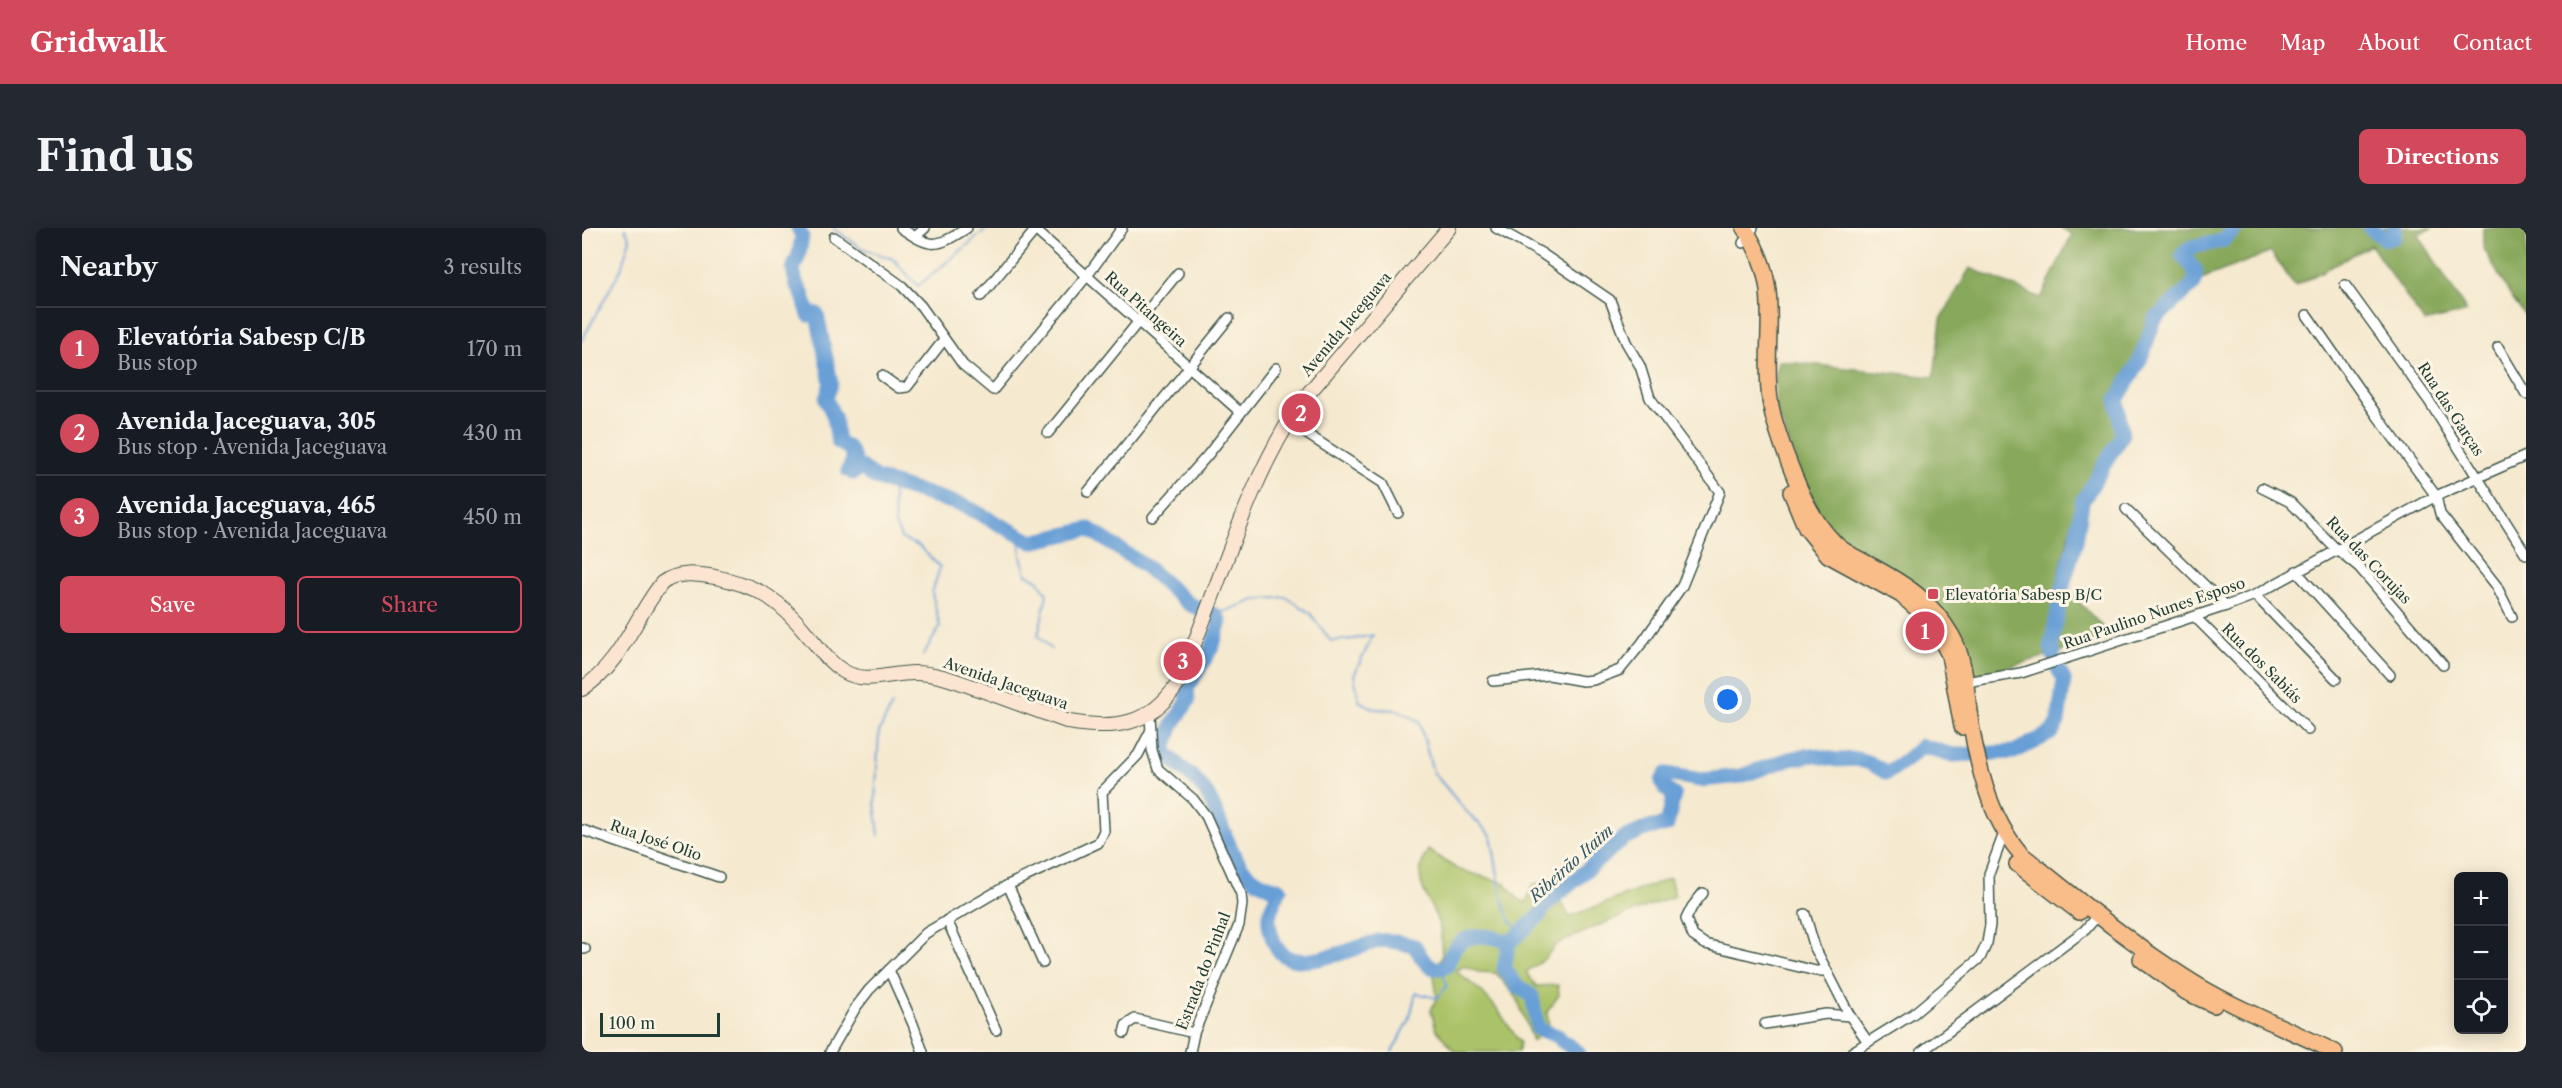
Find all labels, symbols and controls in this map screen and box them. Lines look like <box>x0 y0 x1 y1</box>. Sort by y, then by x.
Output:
text: Gridwalk <box>30 25 166 59</box>
text: Home <box>2186 30 2247 55</box>
text: Map <box>2280 30 2325 55</box>
text: About <box>2358 30 2420 55</box>
text: Contact <box>2453 30 2532 55</box>
button: Directions <box>2359 129 2526 184</box>
text: Find us <box>36 130 194 182</box>
text: Nearby <box>60 251 158 283</box>
text: 3 results <box>444 255 522 279</box>
street label: Rua Pitangeira <box>1101 267 1191 351</box>
street label: Avenida Jaceguava <box>1296 268 1395 381</box>
text: Elevatória Sabesp C/B <box>117 324 366 351</box>
text: 1 <box>75 337 84 361</box>
text: 170 m <box>467 337 522 361</box>
text: Bus stop <box>117 351 198 375</box>
street label: Rua das Garças <box>2414 358 2488 460</box>
pin: 2 <box>1282 390 1320 435</box>
text: Avenida Jaceguava, 305 <box>117 408 376 435</box>
text: 2 <box>74 421 85 445</box>
text: 430 m <box>463 421 522 445</box>
text: Bus stop · Avenida Jaceguava <box>117 435 387 459</box>
text: Avenida Jaceguava, 465 <box>117 492 376 519</box>
text: 3 <box>74 505 85 529</box>
text: 450 m <box>463 505 522 529</box>
street label: Rua das Corujas <box>2322 512 2416 608</box>
text: Bus stop · Avenida Jaceguava <box>117 519 387 543</box>
street label: Rua Paulino Nunes Esposo <box>2061 573 2247 653</box>
button: Save <box>60 576 285 633</box>
button: Share <box>297 576 522 633</box>
place label: Elevatória Sabesp B/C <box>1945 585 2102 604</box>
marker: Elevatória Sabesp B/C <box>1926 587 1940 601</box>
pin: 1 <box>1906 608 1944 654</box>
street label: Rua dos Sabiás <box>2218 619 2306 707</box>
pin: 3 <box>1164 638 1202 684</box>
street label: Avenida Jaceguava <box>940 652 1071 713</box>
your location <box>1713 685 1742 714</box>
street label: Rua José Olio <box>608 815 704 865</box>
water label: Ribeirão Itaim <box>1523 820 1617 907</box>
map controls <box>2454 872 2508 1034</box>
button: + <box>2454 872 2508 926</box>
street label: Estrada do Pinhal <box>1172 909 1234 1033</box>
button: − <box>2454 926 2508 980</box>
button: locate <box>2454 980 2508 1034</box>
scale bar <box>600 1010 720 1038</box>
text: 100 m <box>609 1013 655 1033</box>

